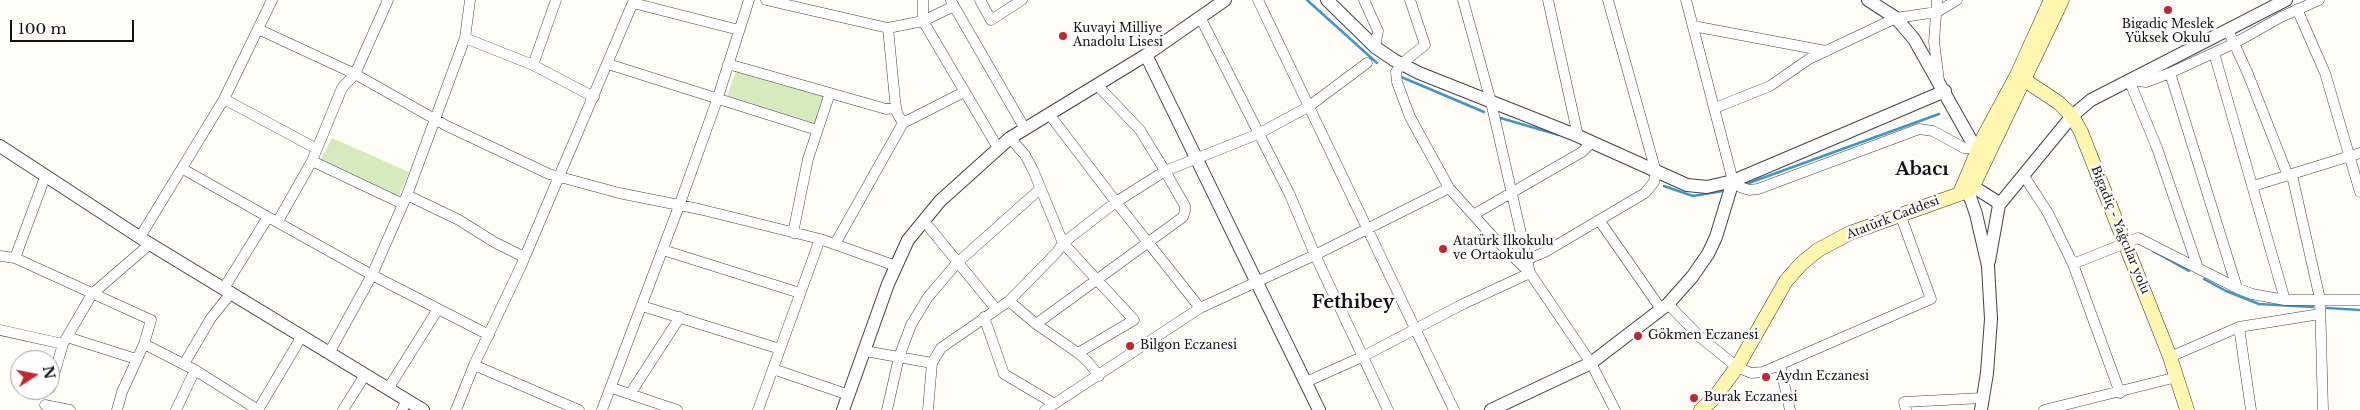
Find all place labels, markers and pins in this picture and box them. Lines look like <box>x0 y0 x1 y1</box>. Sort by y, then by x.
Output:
marker: Bigadiç Meslek Yüksek Okulu <box>2162 4 2174 16</box>
place label: Bigadiç Meslek Yüksek Okulu <box>2122 18 2214 46</box>
place label: Kuvayi Milliye Anadolu Lisesi <box>1073 22 1163 50</box>
marker: Kuvayi Milliye Anadolu Lisesi <box>1057 30 1069 42</box>
place label: Atatürk İlkokulu ve Ortaokulu <box>1453 235 1554 263</box>
marker: Atatürk İlkokulu ve Ortaokulu <box>1437 243 1449 255</box>
place label: Gökmen Eczanesi <box>1648 329 1758 343</box>
marker: Gökmen Eczanesi <box>1632 330 1644 342</box>
place label: Bilgon Eczanesi <box>1140 339 1237 353</box>
marker: Bilgon Eczanesi <box>1124 340 1136 352</box>
place label: Aydın Eczanesi <box>1776 370 1869 384</box>
marker: Aydın Eczanesi <box>1760 371 1772 383</box>
place label: Burak Eczanesi <box>1704 391 1798 405</box>
marker: Burak Eczanesi <box>1688 392 1700 404</box>

